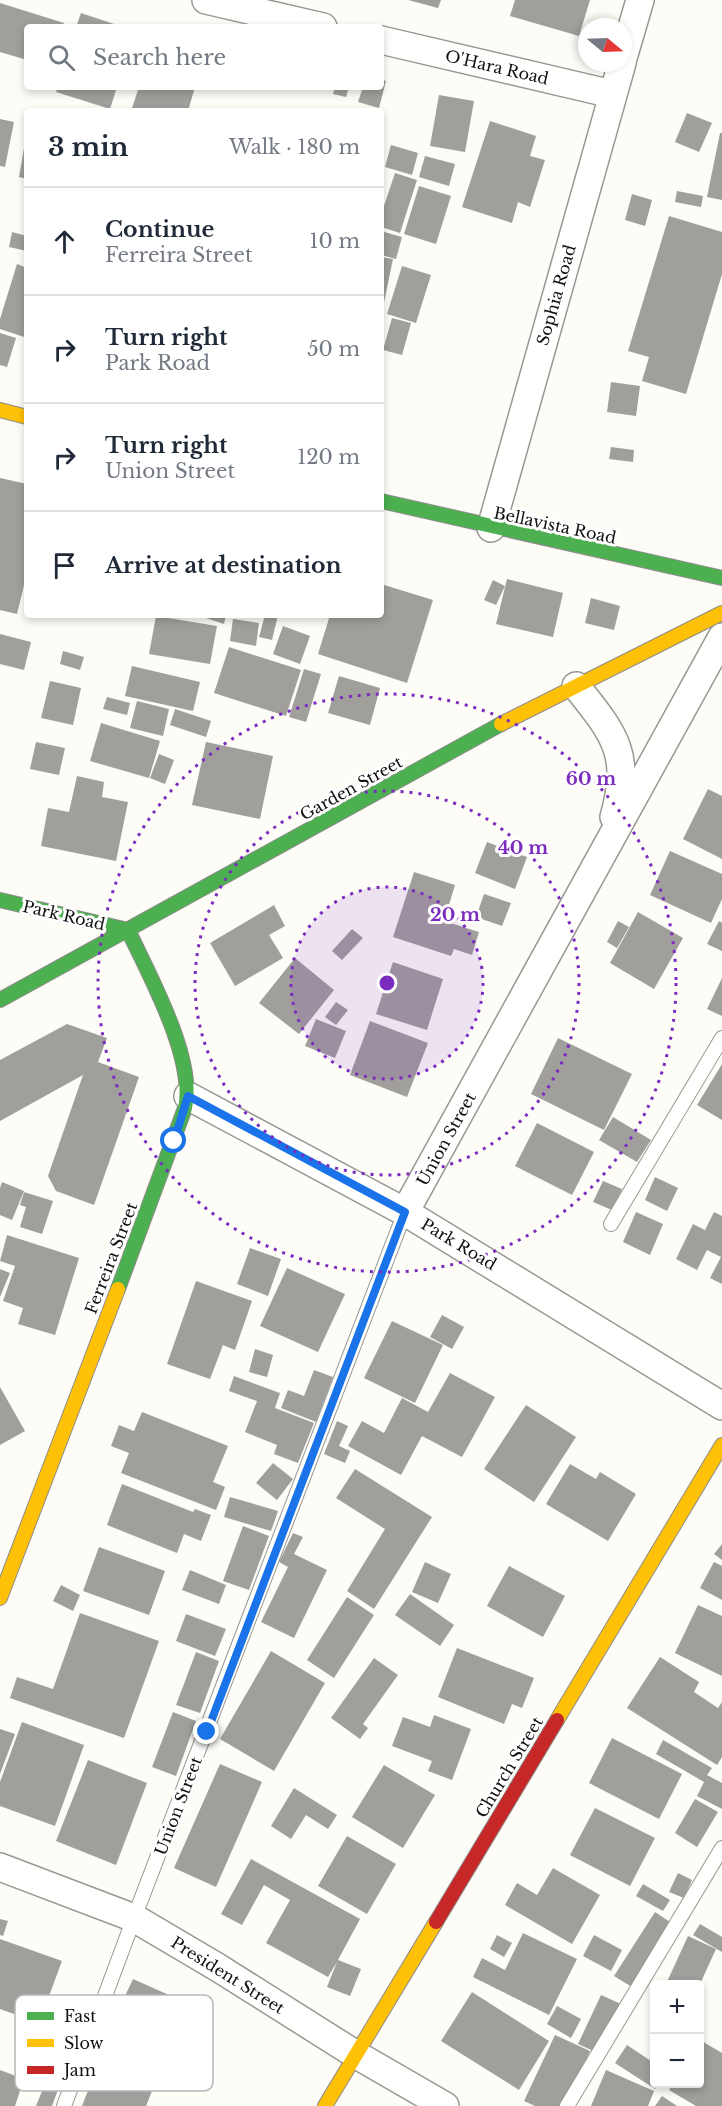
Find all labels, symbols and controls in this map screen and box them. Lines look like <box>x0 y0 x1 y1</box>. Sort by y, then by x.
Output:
north arrow <box>578 18 632 72</box>
search box <box>24 24 384 90</box>
icon: search <box>45 41 78 74</box>
text: Search here <box>93 44 226 71</box>
street label: O'Hara Road <box>443 45 551 89</box>
text: 3 min <box>48 131 129 163</box>
text: Walk · 180 m <box>229 135 360 159</box>
text: Continue <box>105 216 214 243</box>
icon: ahead <box>48 225 81 258</box>
text: 10 m <box>310 229 360 253</box>
street label: Sophia Road <box>532 242 580 348</box>
text: Ferreira Street <box>105 243 252 267</box>
text: Turn right <box>105 324 227 351</box>
icon: right <box>48 333 81 366</box>
text: 50 m <box>307 337 360 361</box>
text: Park Road <box>105 351 210 375</box>
text: Turn right <box>105 432 227 459</box>
icon: right <box>48 441 81 474</box>
text: 120 m <box>297 445 360 469</box>
text: Union Street <box>105 459 235 483</box>
street label: Bellavista Road <box>492 502 618 548</box>
icon: arrive <box>48 549 81 582</box>
text: Arrive at destination <box>105 552 342 579</box>
street label: Garden Street <box>296 752 406 824</box>
text: 60 m <box>566 768 616 790</box>
text: 40 m <box>498 837 548 859</box>
street label: Park Road <box>21 896 107 934</box>
text: 20 m <box>430 904 480 926</box>
centre of rings <box>377 973 397 993</box>
street label: Union Street <box>412 1089 480 1189</box>
route start <box>160 1127 186 1153</box>
street label: Ferreira Street <box>81 1199 141 1317</box>
street label: Park Road <box>418 1214 500 1274</box>
street label: Church Street <box>471 1713 547 1821</box>
route end <box>193 1718 219 1744</box>
street label: Union Street <box>150 1754 206 1858</box>
street label: President Street <box>168 1932 288 2018</box>
map controls <box>650 1980 704 2088</box>
button: + <box>650 1980 704 2034</box>
legend <box>15 1995 213 2091</box>
text: Fast <box>64 2006 96 2026</box>
text: Slow <box>64 2033 104 2053</box>
button: − <box>650 2034 704 2088</box>
text: Jam <box>62 2060 96 2080</box>

